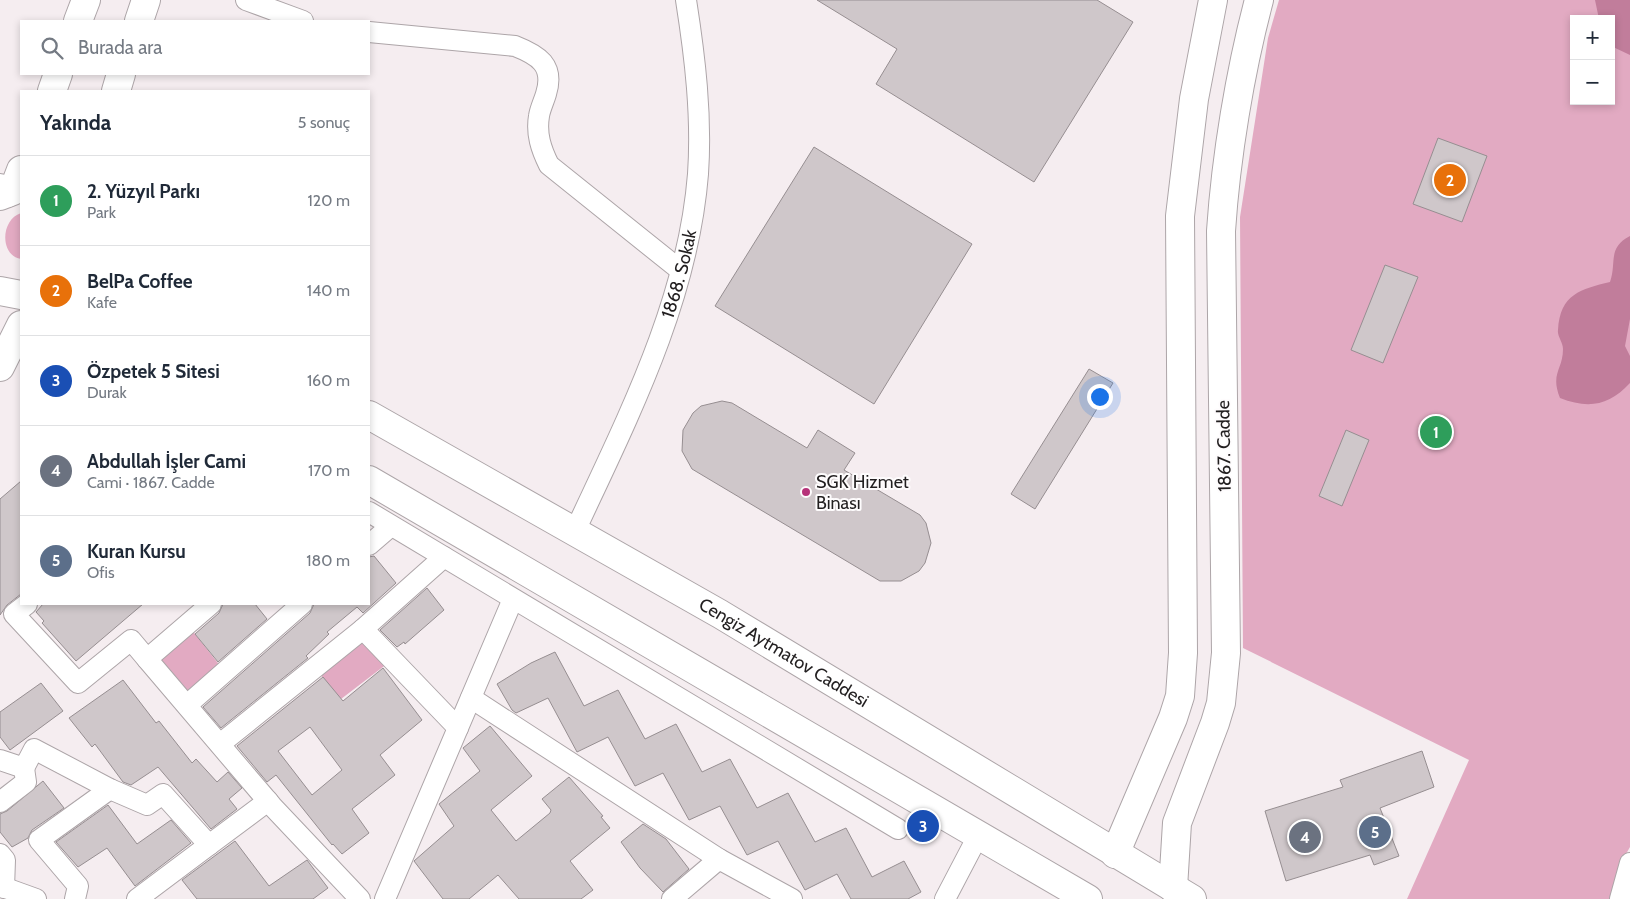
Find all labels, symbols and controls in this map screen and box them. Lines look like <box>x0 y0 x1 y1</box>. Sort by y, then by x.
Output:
map controls <box>1570 15 1615 105</box>
button: + <box>1570 15 1615 60</box>
search box <box>20 20 370 75</box>
icon: search <box>38 34 66 62</box>
text: Burada ara <box>78 36 162 59</box>
button: − <box>1570 60 1615 105</box>
text: Yakında <box>40 110 111 135</box>
text: 5 sonuç <box>298 113 350 132</box>
pin: 2 <box>1434 161 1466 199</box>
text: 2. Yüzyıl Parkı <box>87 180 200 203</box>
text: 1 <box>53 191 59 210</box>
text: 120 m <box>308 191 350 210</box>
text: Park <box>87 203 116 222</box>
street label: 1868. Sokak <box>657 227 701 321</box>
text: BelPa Coffee <box>87 270 193 293</box>
text: 2 <box>52 281 60 300</box>
text: 140 m <box>307 281 350 300</box>
text: Kafe <box>87 293 117 312</box>
text: Özpetek 5 Sitesi <box>87 360 220 383</box>
text: 3 <box>52 371 60 390</box>
text: 160 m <box>307 371 350 390</box>
text: Durak <box>87 383 127 402</box>
your location <box>1087 384 1113 410</box>
street label: 1867. Cadde <box>1212 400 1236 492</box>
pin: 1 <box>1420 413 1452 451</box>
text: Abdullah İşler Cami <box>87 450 246 473</box>
text: 4 <box>51 461 61 480</box>
text: 170 m <box>308 461 350 480</box>
place label: SGK Hizmet Binası <box>816 471 909 514</box>
text: Cami · 1867. Cadde <box>87 473 215 492</box>
marker: SGK Hizmet Binası <box>800 486 812 498</box>
text: Kuran Kursu <box>87 540 186 563</box>
text: 5 <box>52 551 60 570</box>
text: 180 m <box>306 551 350 570</box>
text: Ofis <box>87 563 115 582</box>
street label: Cengiz Aytmatov Caddesi <box>695 593 873 712</box>
pin: 3 <box>907 807 939 845</box>
pin: 5 <box>1359 813 1391 851</box>
pin: 4 <box>1289 818 1321 856</box>

